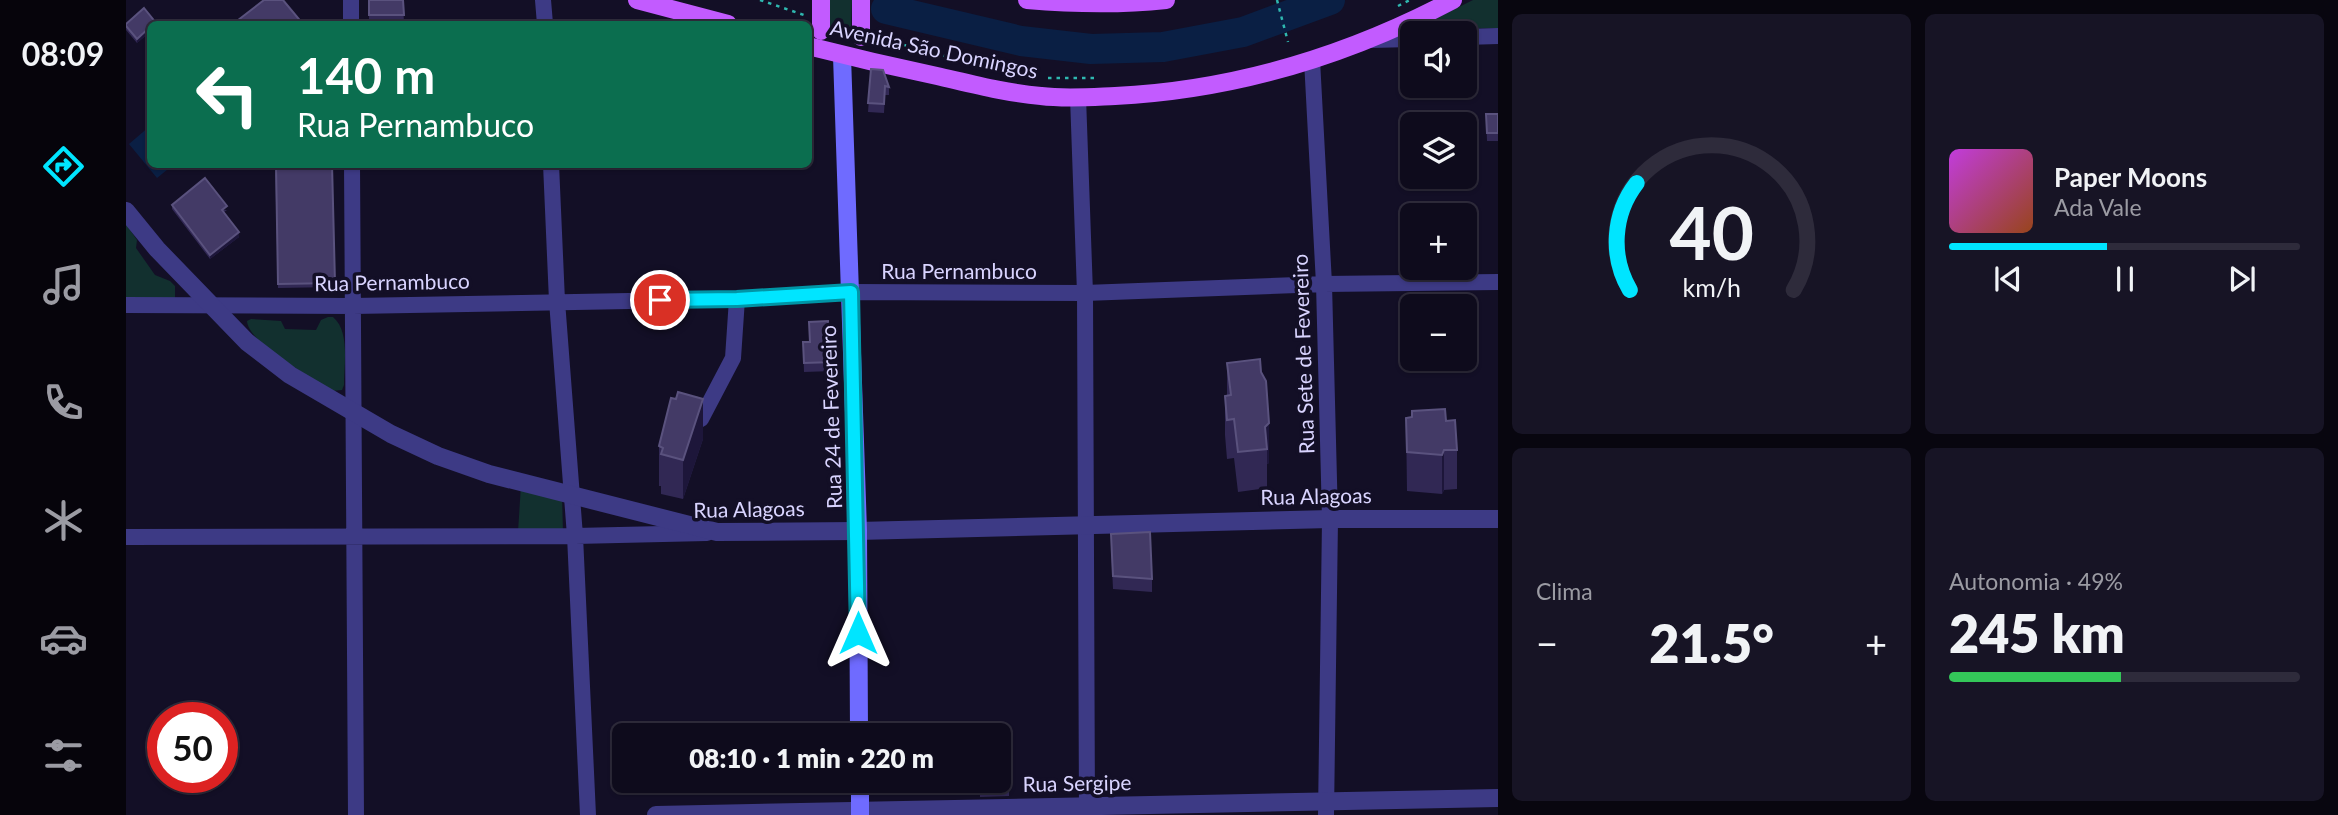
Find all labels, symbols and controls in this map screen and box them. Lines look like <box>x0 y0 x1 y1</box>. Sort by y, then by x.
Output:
street label: Avenida São Domingos <box>828 14 1041 83</box>
map controls <box>1400 21 1477 371</box>
button: sound <box>1400 21 1477 98</box>
text: 08:09 <box>22 34 104 73</box>
text: 140 m <box>297 46 435 104</box>
icon: left <box>182 49 273 140</box>
text: Rua Pernambuco <box>297 105 534 144</box>
button: layers <box>1400 112 1477 189</box>
icon: directions <box>39 142 88 191</box>
text: Paper Moons <box>2054 161 2207 193</box>
text: 40 <box>1669 188 1754 276</box>
text: Ada Vale <box>2054 193 2142 221</box>
button: + <box>1400 203 1477 280</box>
street label: Rua Sete de Fevereiro <box>1287 253 1318 455</box>
street label: Rua Pernambuco <box>881 258 1037 283</box>
icon: music <box>39 260 88 309</box>
icon: previous <box>1989 260 2027 298</box>
icon: pause <box>2106 260 2144 298</box>
icon: next <box>2223 260 2261 298</box>
street label: Rua Pernambuco <box>314 268 470 295</box>
pin <box>630 270 690 330</box>
text: km/h <box>1682 272 1741 302</box>
icon: arrive <box>641 281 679 319</box>
button: − <box>1400 294 1477 371</box>
street label: Rua 24 de Fevereiro <box>815 325 846 509</box>
icon: phone <box>39 378 88 427</box>
street label: Rua Alagoas <box>1260 482 1372 509</box>
street label: Rua Alagoas <box>693 495 805 522</box>
icon: climate <box>39 496 88 545</box>
text: Autonomia · 49% <box>1949 567 2123 595</box>
text: Clima <box>1536 577 1593 605</box>
position arrow <box>821 596 895 670</box>
text: 245 km <box>1949 602 2125 664</box>
text: 21.5° <box>1649 612 1774 674</box>
icon: car <box>39 614 88 663</box>
text: − <box>1536 620 1558 666</box>
text: + <box>1865 620 1887 666</box>
speed limit sign: 50 <box>147 702 238 793</box>
icon: filters <box>39 731 88 780</box>
text: 08:10 · 1 min · 220 m <box>689 742 934 774</box>
street label: Rua Sergipe <box>1022 769 1132 796</box>

